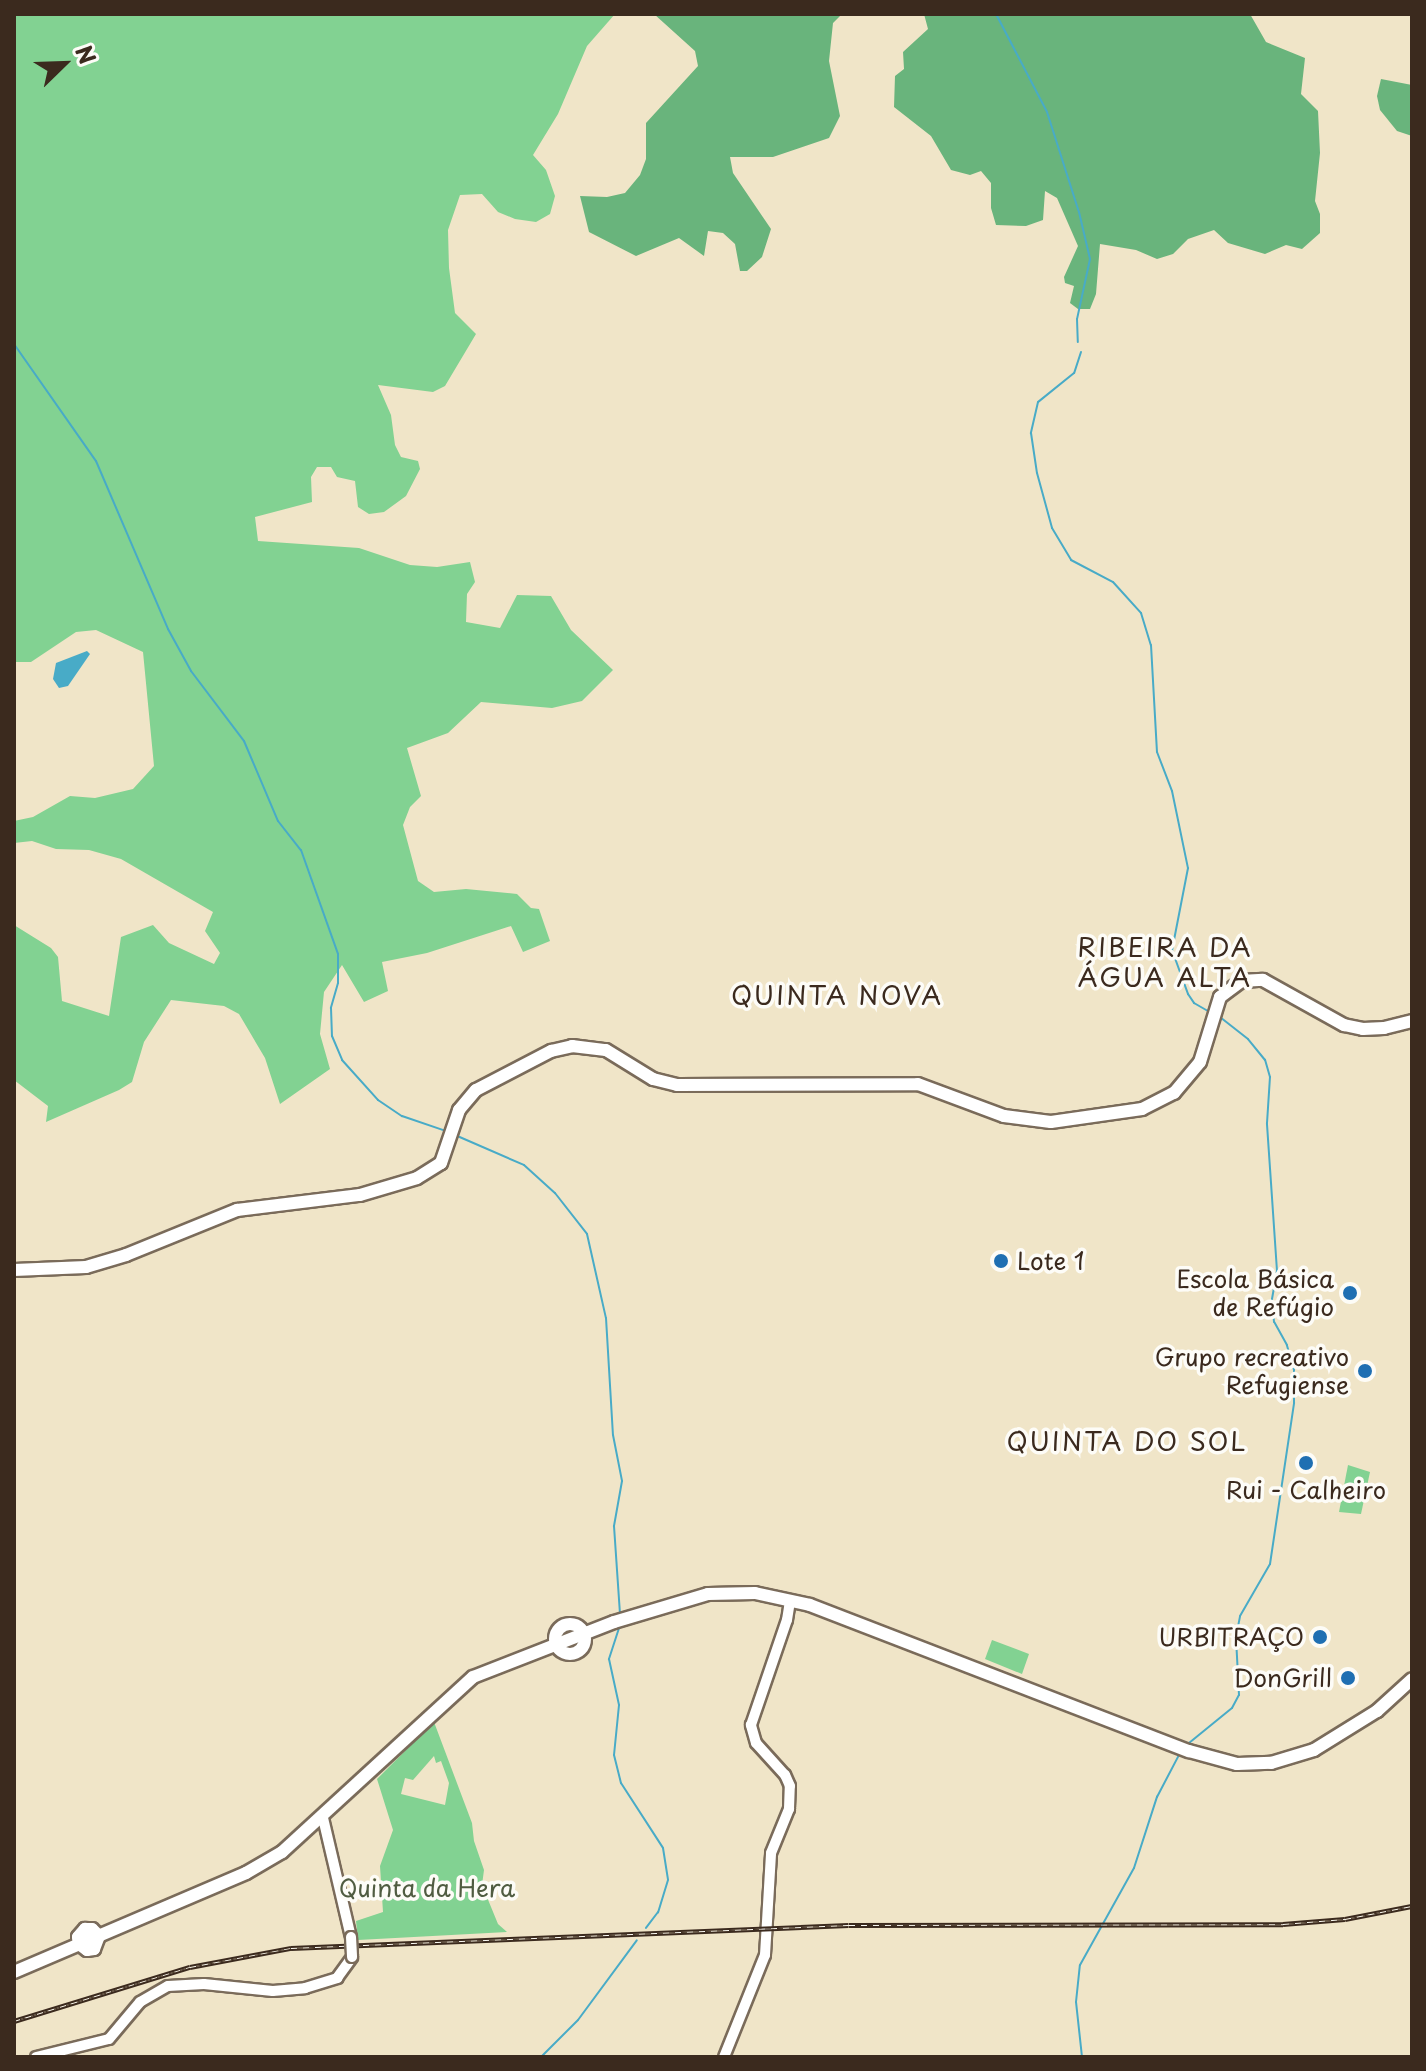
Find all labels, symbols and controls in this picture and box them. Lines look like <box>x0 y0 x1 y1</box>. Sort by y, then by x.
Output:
north arrow <box>24 24 104 104</box>
text: N <box>68 40 105 69</box>
district label: RIBEIRA DA ÁGUA ALTA <box>1078 931 1252 992</box>
district label: QUINTA NOVA <box>732 979 942 1011</box>
place label: Lote 1 <box>1017 1247 1084 1275</box>
marker: Lote 1 <box>992 1252 1010 1270</box>
place label: Escola Básica de Refúgio <box>1176 1265 1334 1321</box>
marker: Escola Básica de Refúgio <box>1341 1284 1359 1302</box>
place label: Grupo recreativo Refugiense <box>1153 1343 1349 1399</box>
marker: Grupo recreativo Refugiense <box>1356 1362 1374 1380</box>
district label: QUINTA DO SOL <box>1008 1425 1246 1457</box>
marker: Rui - Calheiro <box>1297 1454 1315 1472</box>
place label: Rui - Calheiro <box>1225 1476 1387 1504</box>
place label: URBITRAÇO <box>1159 1623 1304 1651</box>
marker: URBITRAÇO <box>1311 1628 1329 1646</box>
place label: DonGrill <box>1233 1664 1332 1692</box>
marker: DonGrill <box>1339 1669 1357 1687</box>
park label: Quinta da Hera <box>338 1874 516 1902</box>

